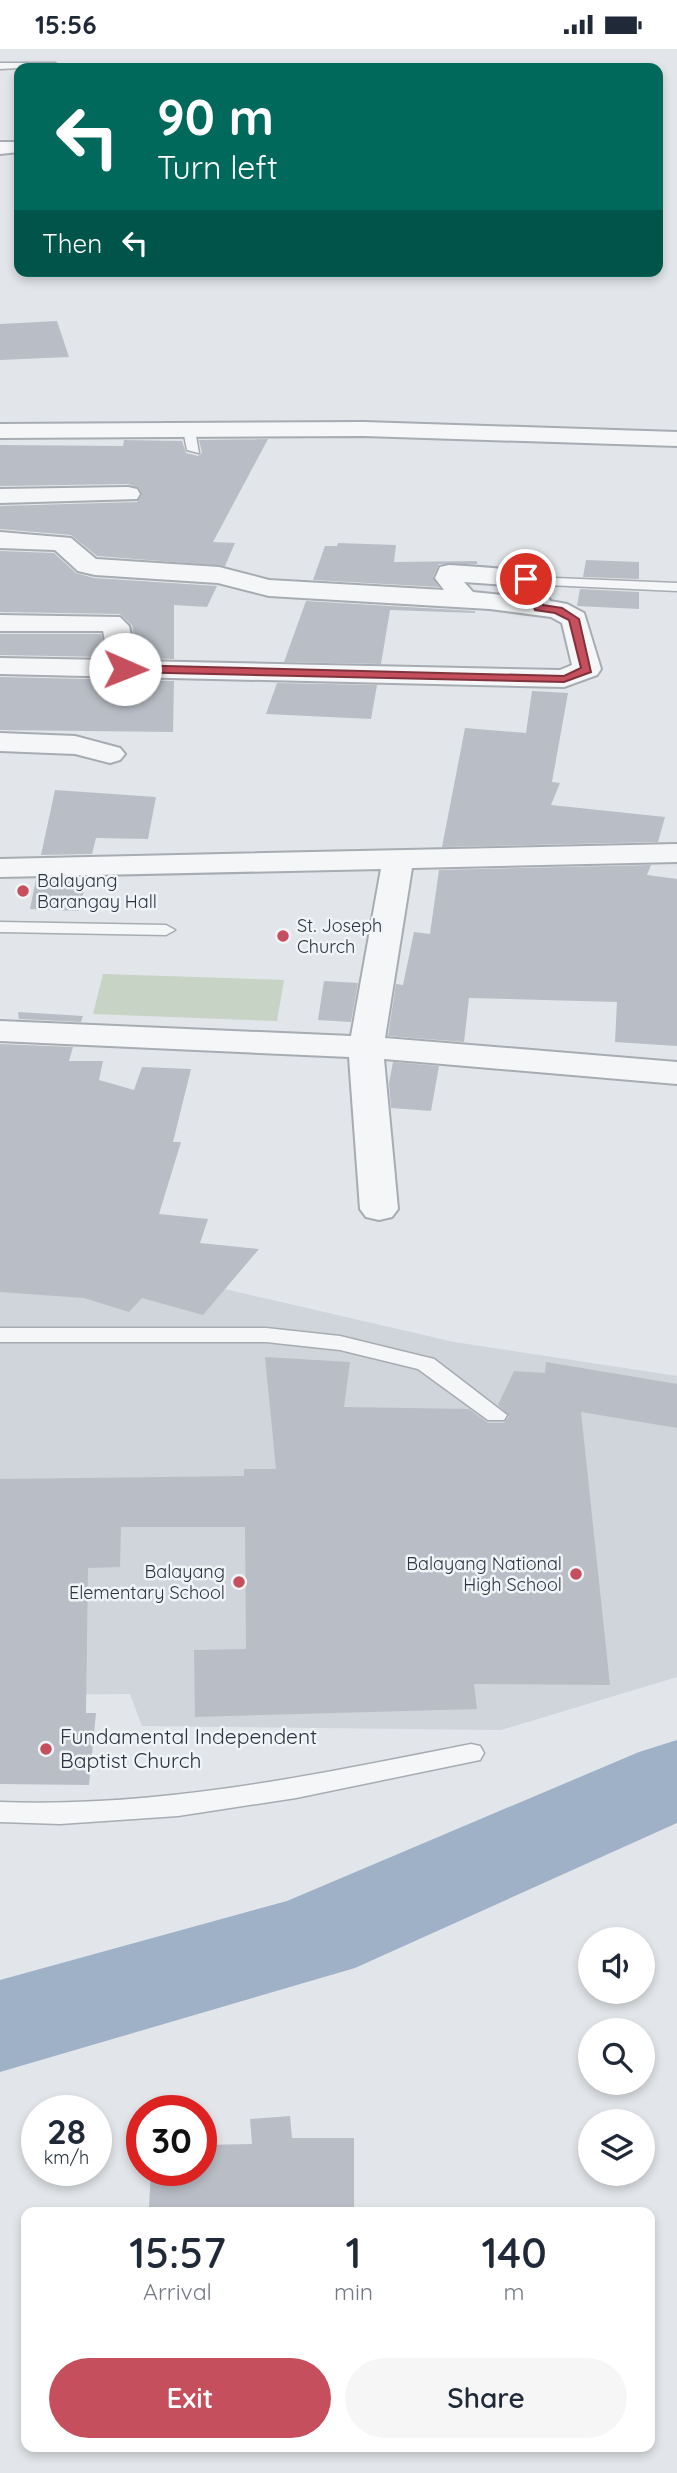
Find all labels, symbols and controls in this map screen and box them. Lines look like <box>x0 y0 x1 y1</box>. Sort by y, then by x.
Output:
text: 15:56 <box>35 8 97 41</box>
text: 90 m <box>157 86 274 147</box>
icon: left <box>42 91 133 182</box>
text: Turn left <box>157 147 278 187</box>
icon: left <box>116 224 154 262</box>
text: Then <box>42 227 102 260</box>
pin <box>496 549 556 609</box>
icon: arrive <box>507 560 545 598</box>
position arrow <box>88 632 162 706</box>
place label: Balayang Barangay Hall <box>37 869 157 913</box>
marker: Balayang Barangay Hall <box>15 883 31 899</box>
place label: St. Joseph Church <box>297 914 382 958</box>
marker: St. Joseph Church <box>275 928 291 944</box>
place label: Balayang National High School <box>406 1552 562 1596</box>
place label: Balayang Elementary School <box>69 1560 225 1604</box>
marker: Balayang National High School <box>568 1566 584 1582</box>
marker: Balayang Elementary School <box>231 1574 247 1590</box>
place label: Fundamental Independent Baptist Church <box>60 1723 317 1773</box>
marker: Fundamental Independent Baptist Church <box>38 1741 54 1757</box>
map controls <box>578 1927 655 2186</box>
button: sound <box>578 1927 655 2004</box>
button: search <box>578 2018 655 2095</box>
speed limit sign: 30 <box>126 2095 217 2186</box>
text: 28 <box>47 2109 86 2153</box>
button: layers <box>578 2109 655 2186</box>
text: km/h <box>44 2146 89 2169</box>
text: 15:57 <box>129 2226 226 2279</box>
text: 1 <box>346 2226 362 2279</box>
text: 140 <box>481 2226 547 2279</box>
text: Arrival <box>143 2277 212 2306</box>
text: min <box>334 2277 373 2306</box>
text: m <box>504 2277 525 2306</box>
button: Exit <box>49 2358 331 2438</box>
button: Share <box>345 2358 627 2438</box>

